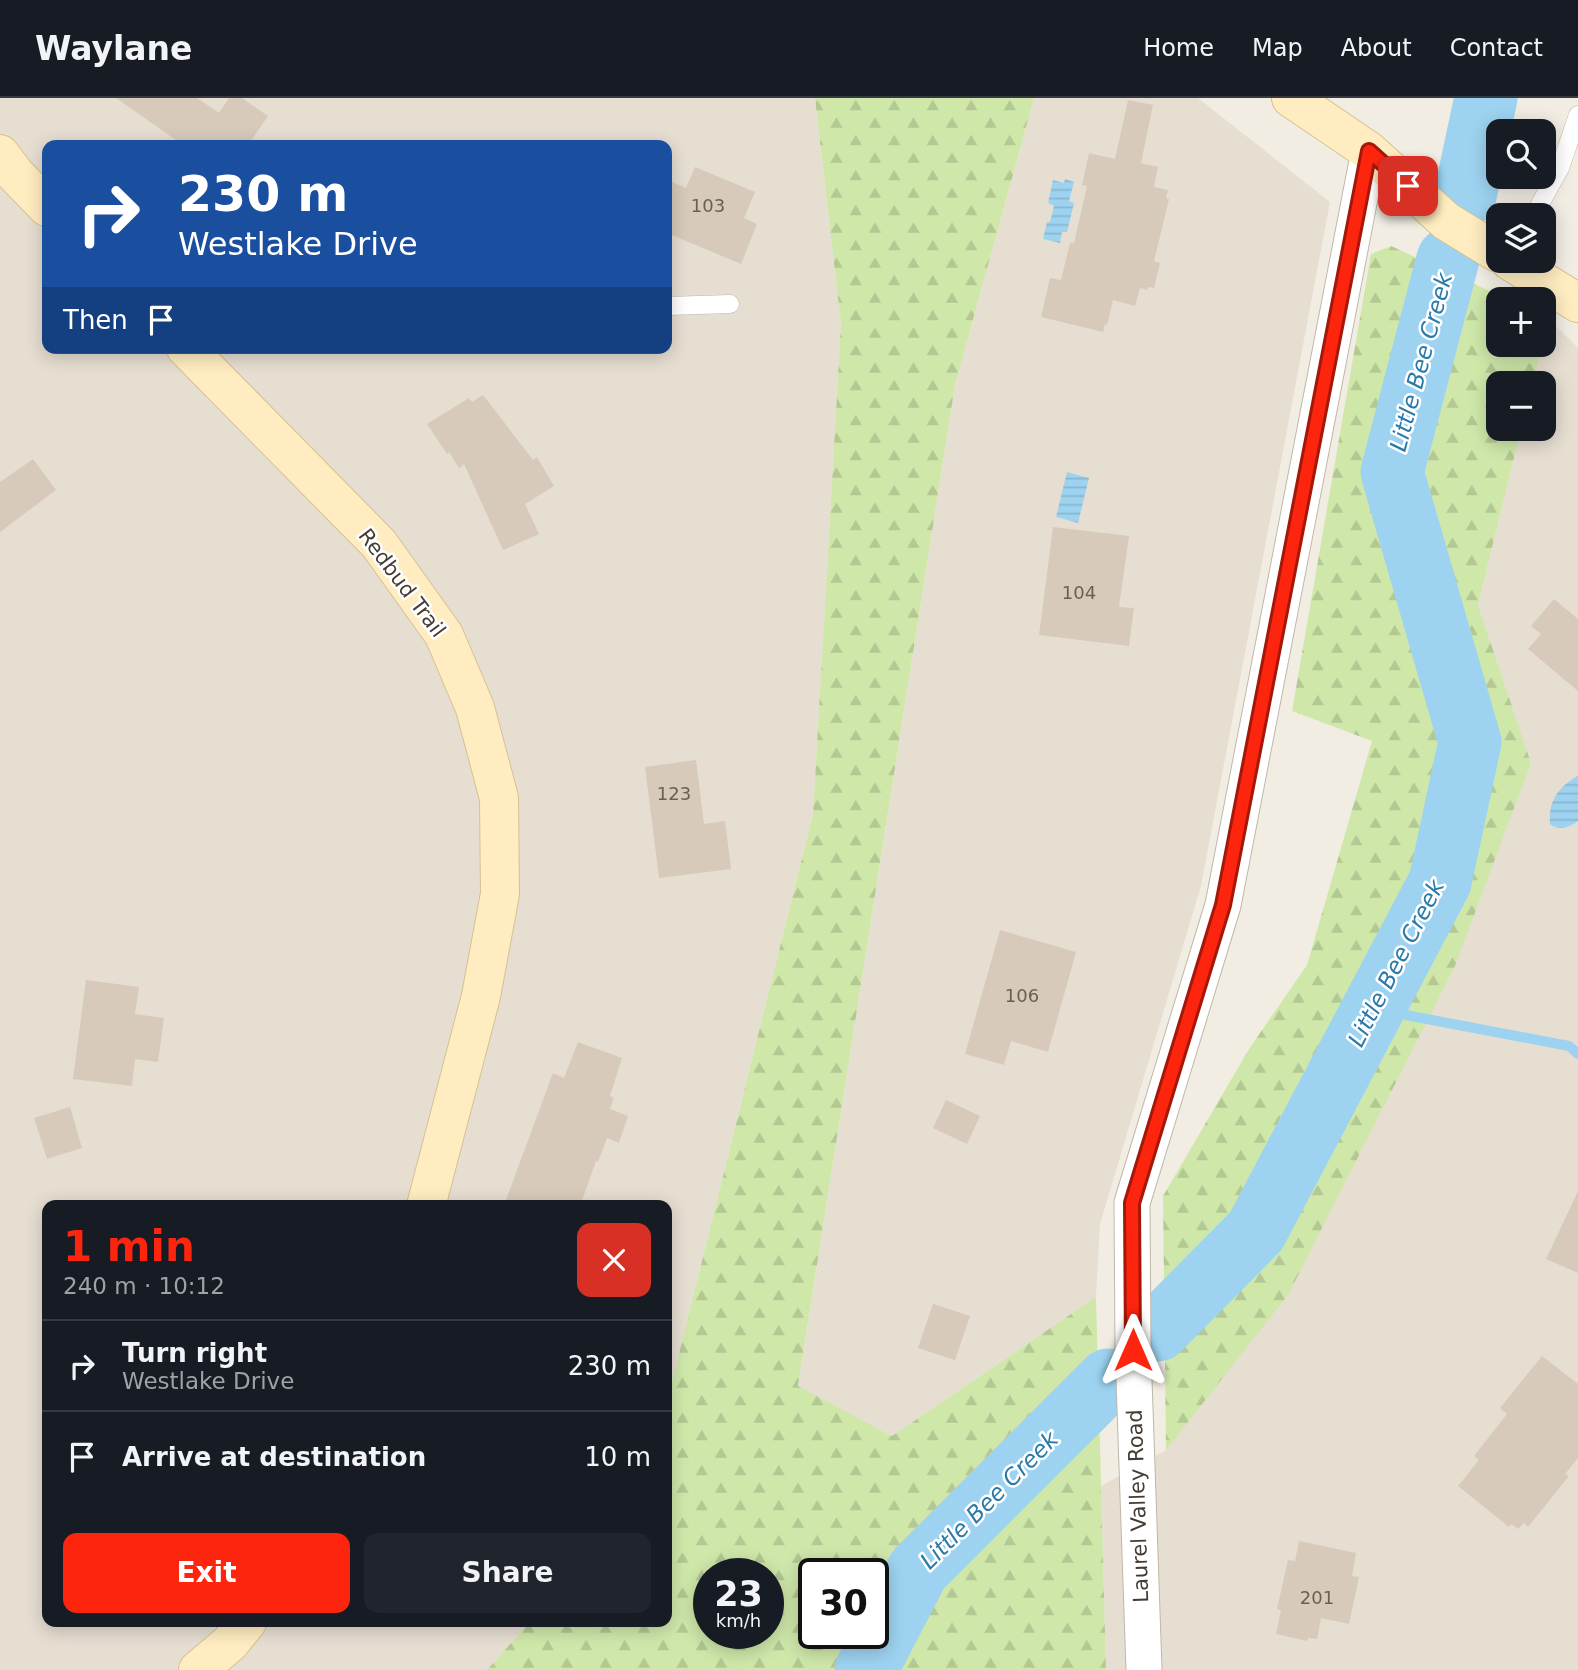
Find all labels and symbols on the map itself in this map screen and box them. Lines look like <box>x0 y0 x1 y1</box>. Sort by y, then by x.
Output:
pin <box>1378 156 1438 216</box>
house number: 103 <box>691 195 725 216</box>
water label: Little Bee Creek <box>1385 268 1458 454</box>
street label: Redbud Trail <box>353 524 451 642</box>
house number: 104 <box>1062 582 1096 603</box>
house number: 123 <box>657 783 691 804</box>
water label: Little Bee Creek <box>1343 874 1450 1051</box>
house number: 106 <box>1005 985 1039 1006</box>
position arrow <box>1096 1313 1170 1387</box>
street label: Laurel Valley Road <box>1123 1409 1153 1603</box>
water label: Little Bee Creek <box>915 1425 1064 1574</box>
speed limit sign: 30 <box>798 1558 889 1649</box>
house number: 201 <box>1300 1587 1334 1608</box>

